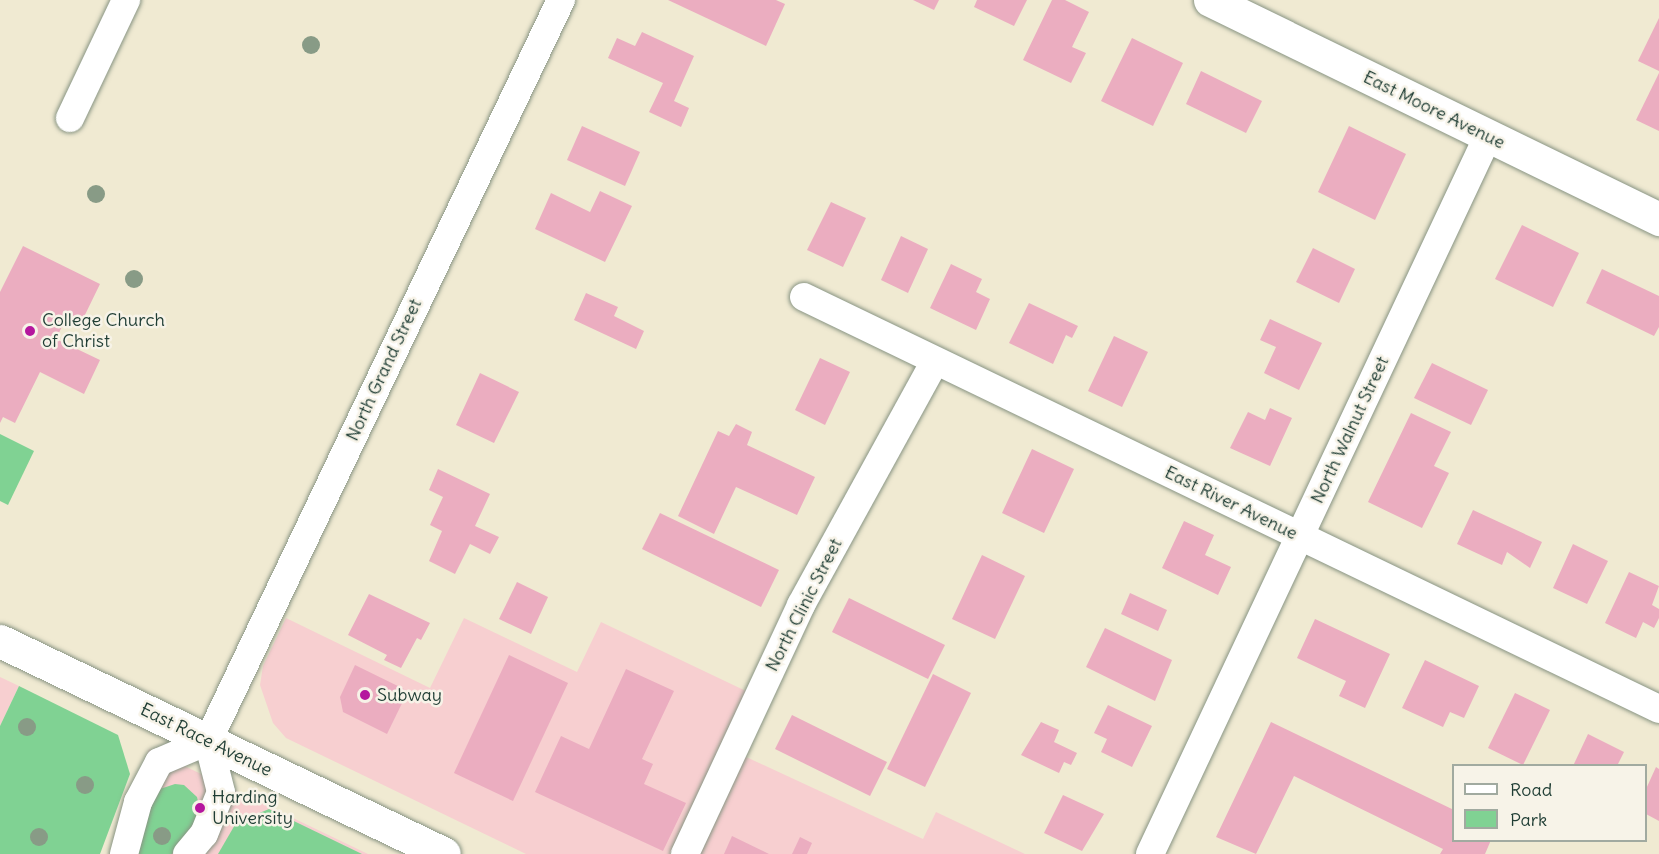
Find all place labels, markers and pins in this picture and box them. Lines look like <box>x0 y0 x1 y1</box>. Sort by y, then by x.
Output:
place label: College Church of Christ <box>42 310 165 352</box>
marker: College Church of Christ <box>23 324 37 338</box>
place label: Subway <box>377 684 442 706</box>
marker: Subway <box>358 688 372 702</box>
place label: Harding University <box>212 787 293 830</box>
marker: Harding University <box>193 801 207 815</box>

